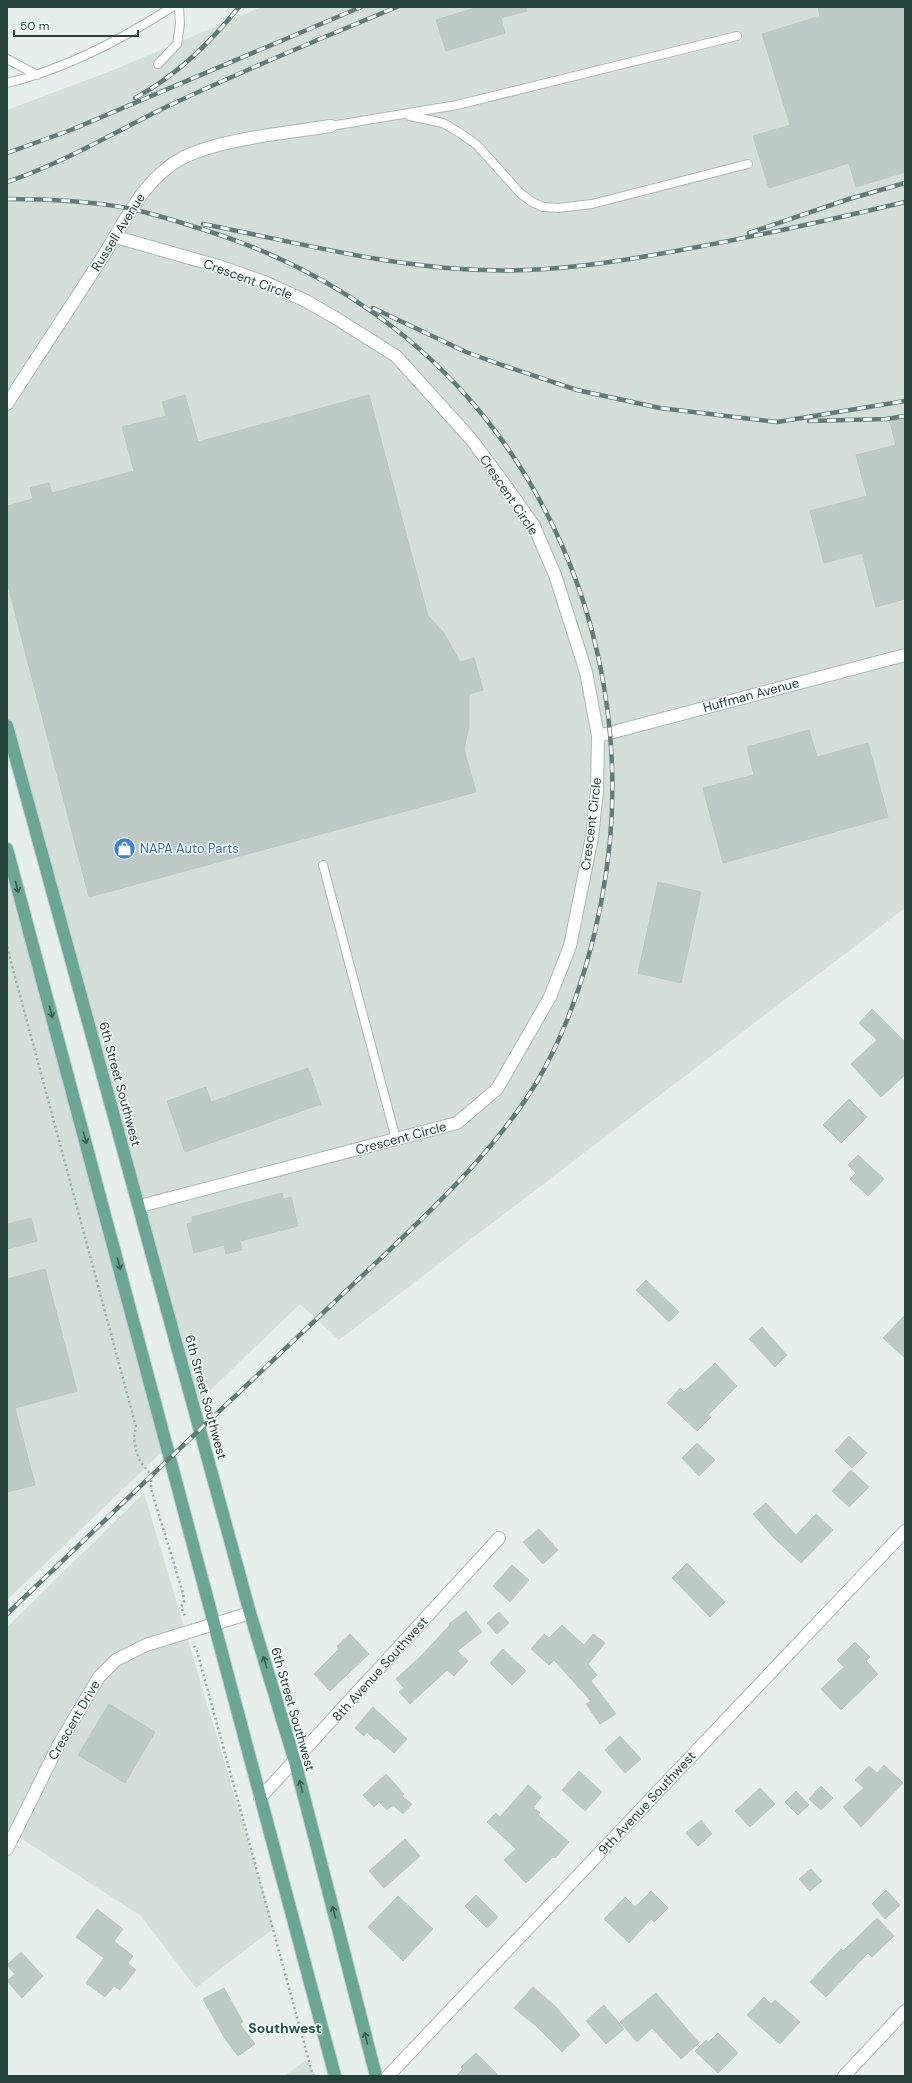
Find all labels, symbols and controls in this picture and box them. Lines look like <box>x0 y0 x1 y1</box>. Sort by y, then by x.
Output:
scale bar <box>14 12 138 38</box>
text: 50 m <box>20 18 49 34</box>
street label: Russell Avenue <box>87 190 149 274</box>
street label: Crescent Circle <box>201 255 295 303</box>
street label: Crescent Circle <box>476 452 542 538</box>
street label: Huffman Avenue <box>701 674 801 716</box>
street label: Crescent Circle <box>577 777 605 871</box>
shop icon: NAPA Auto Parts <box>111 835 137 861</box>
place label: NAPA Auto Parts <box>140 840 239 857</box>
one-way arrow <box>14 880 21 893</box>
one-way arrow <box>48 1006 55 1019</box>
street label: 6th Street Southwest <box>95 1020 145 1148</box>
street label: Crescent Circle <box>354 1118 448 1158</box>
one-way arrow <box>82 1131 89 1144</box>
one-way arrow <box>115 1257 123 1270</box>
street label: 6th Street Southwest <box>181 1333 231 1461</box>
street label: 8th Avenue Southwest <box>328 1613 432 1725</box>
street label: 6th Street Southwest <box>267 1645 319 1773</box>
one-way arrow <box>261 1655 268 1668</box>
street label: Crescent Drive <box>44 1677 104 1763</box>
street label: 9th Avenue Southwest <box>595 1748 699 1858</box>
one-way arrow <box>297 1780 304 1793</box>
one-way arrow <box>329 1906 337 1919</box>
district label: Southwest <box>248 2019 322 2037</box>
one-way arrow <box>362 2032 369 2045</box>

